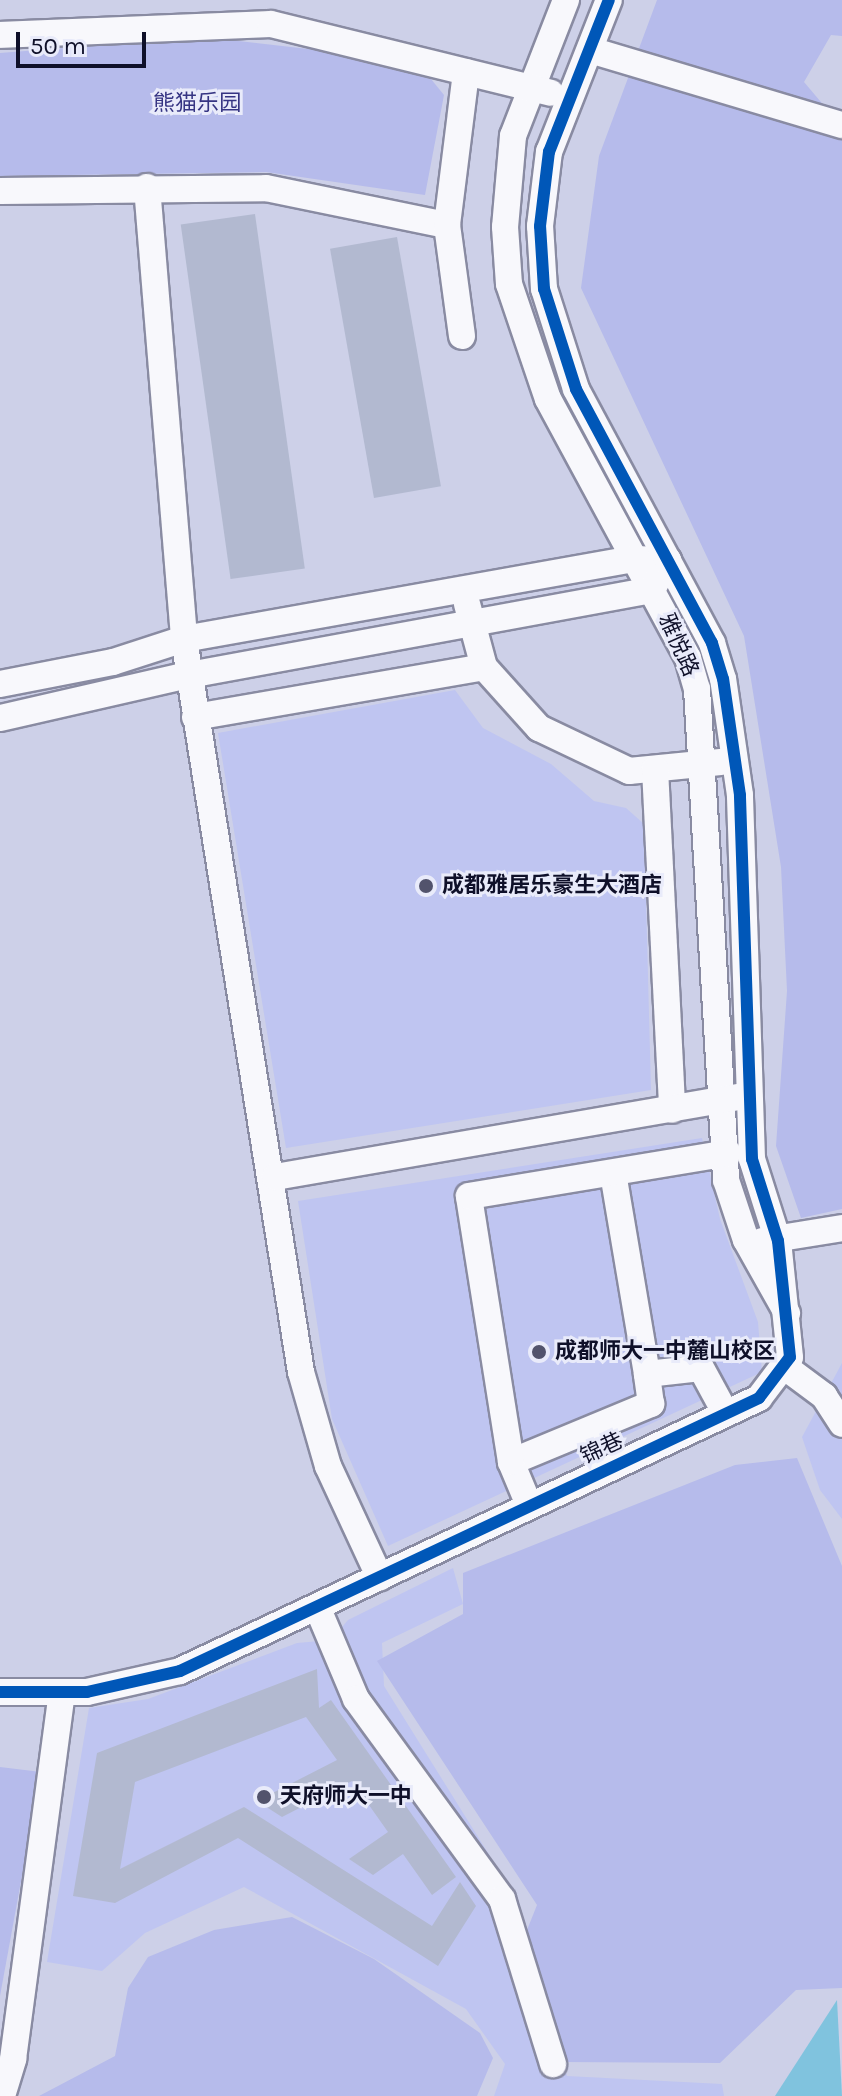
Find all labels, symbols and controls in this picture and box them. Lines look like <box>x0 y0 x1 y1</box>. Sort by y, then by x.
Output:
scale bar <box>20 16 150 66</box>
text: 50 m <box>30 32 86 60</box>
park label: 熊猫乐园 <box>153 91 241 117</box>
street label: 雅悦路 <box>653 609 703 681</box>
place label: 成都雅居乐豪生大酒店 <box>442 873 662 899</box>
marker: 成都雅居乐豪生大酒店 <box>417 877 435 895</box>
place label: 成都师大一中麓山校区 <box>555 1339 775 1365</box>
marker: 成都师大一中麓山校区 <box>530 1343 548 1361</box>
street label: 锦巷 <box>576 1428 628 1470</box>
place label: 天府师大一中 <box>280 1784 412 1810</box>
marker: 天府师大一中 <box>255 1788 273 1806</box>

